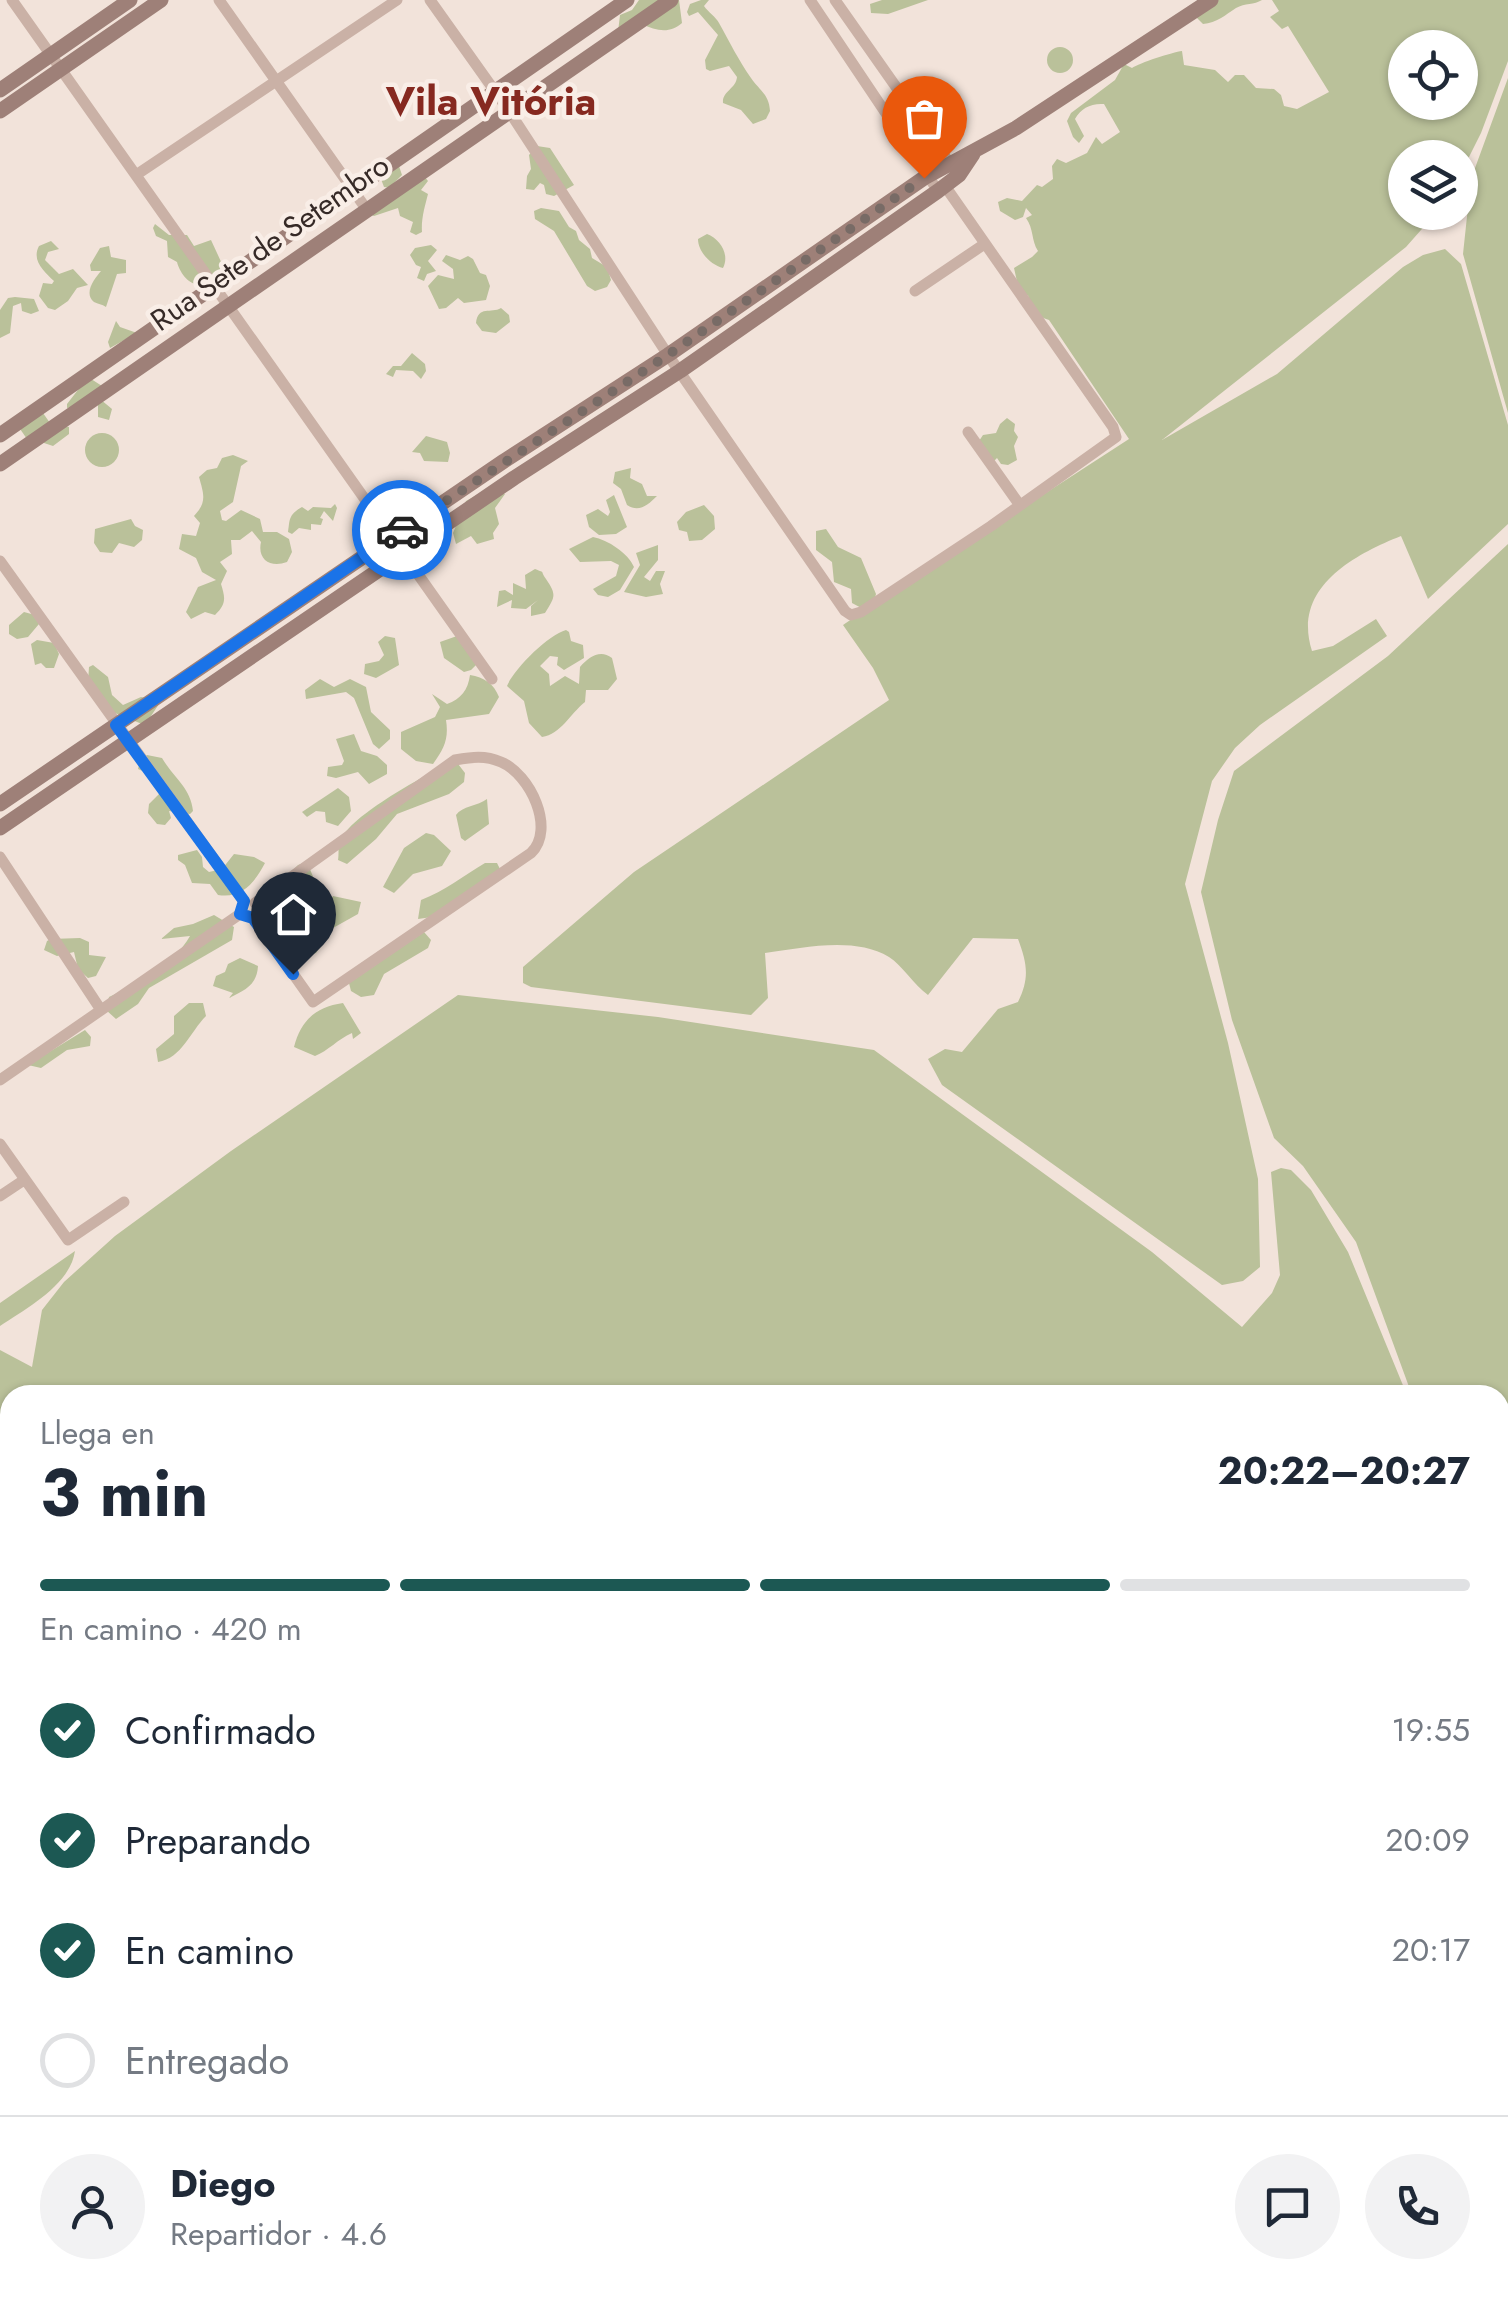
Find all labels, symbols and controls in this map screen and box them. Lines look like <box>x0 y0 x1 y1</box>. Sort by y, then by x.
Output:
map controls <box>1388 30 1478 230</box>
button: locate <box>1388 30 1478 120</box>
district label: Vila Vitória <box>385 72 596 130</box>
pin <box>882 76 967 179</box>
icon: bag <box>897 91 952 146</box>
button: layers <box>1388 140 1478 230</box>
street label: Rua Sete de Setembro <box>142 144 398 341</box>
courier <box>352 480 452 580</box>
icon: car <box>375 503 430 558</box>
pin <box>251 872 336 975</box>
icon: home <box>266 887 321 942</box>
text: Llega en <box>40 1410 155 1456</box>
text: 20:22–20:27 <box>1218 1443 1470 1498</box>
text: 3 min <box>40 1446 208 1540</box>
text: En camino · 420 m <box>40 1606 302 1652</box>
icon: check <box>40 1703 95 1758</box>
text: Confirmado <box>125 1703 316 1758</box>
text: 19:55 <box>1391 1707 1470 1753</box>
icon: check <box>40 1813 95 1868</box>
text: Preparando <box>125 1813 311 1868</box>
text: 20:09 <box>1385 1817 1470 1863</box>
icon: check <box>40 1923 95 1978</box>
text: En camino <box>125 1923 294 1978</box>
text: 20:17 <box>1392 1927 1470 1973</box>
text: Entregado <box>125 2033 289 2088</box>
button: person <box>40 2154 145 2259</box>
button: chat <box>1235 2154 1340 2259</box>
button: phone <box>1365 2154 1470 2259</box>
text: Diego <box>170 2156 276 2211</box>
text: Repartidor · 4.6 <box>170 2211 387 2257</box>

